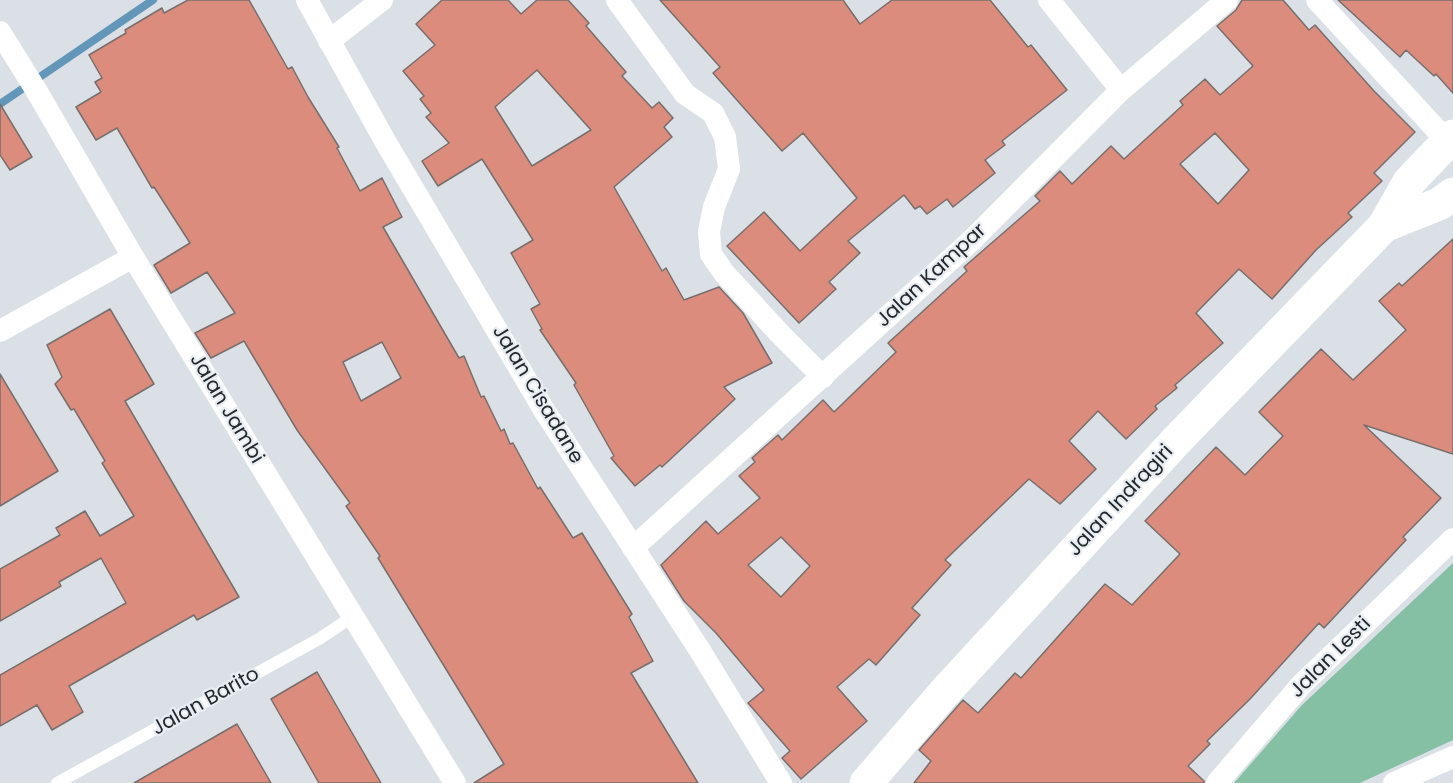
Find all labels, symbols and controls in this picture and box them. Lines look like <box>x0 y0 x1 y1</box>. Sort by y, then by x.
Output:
street label: Jalan Kampar <box>872 219 992 333</box>
street label: Jalan Cisadane <box>486 321 588 469</box>
street label: Jalan Jambi <box>184 350 268 468</box>
street label: Jalan Indragiri <box>1063 440 1179 562</box>
street label: Jalan Lesti <box>1286 613 1376 703</box>
street label: Jalan Barito <box>148 663 264 741</box>

